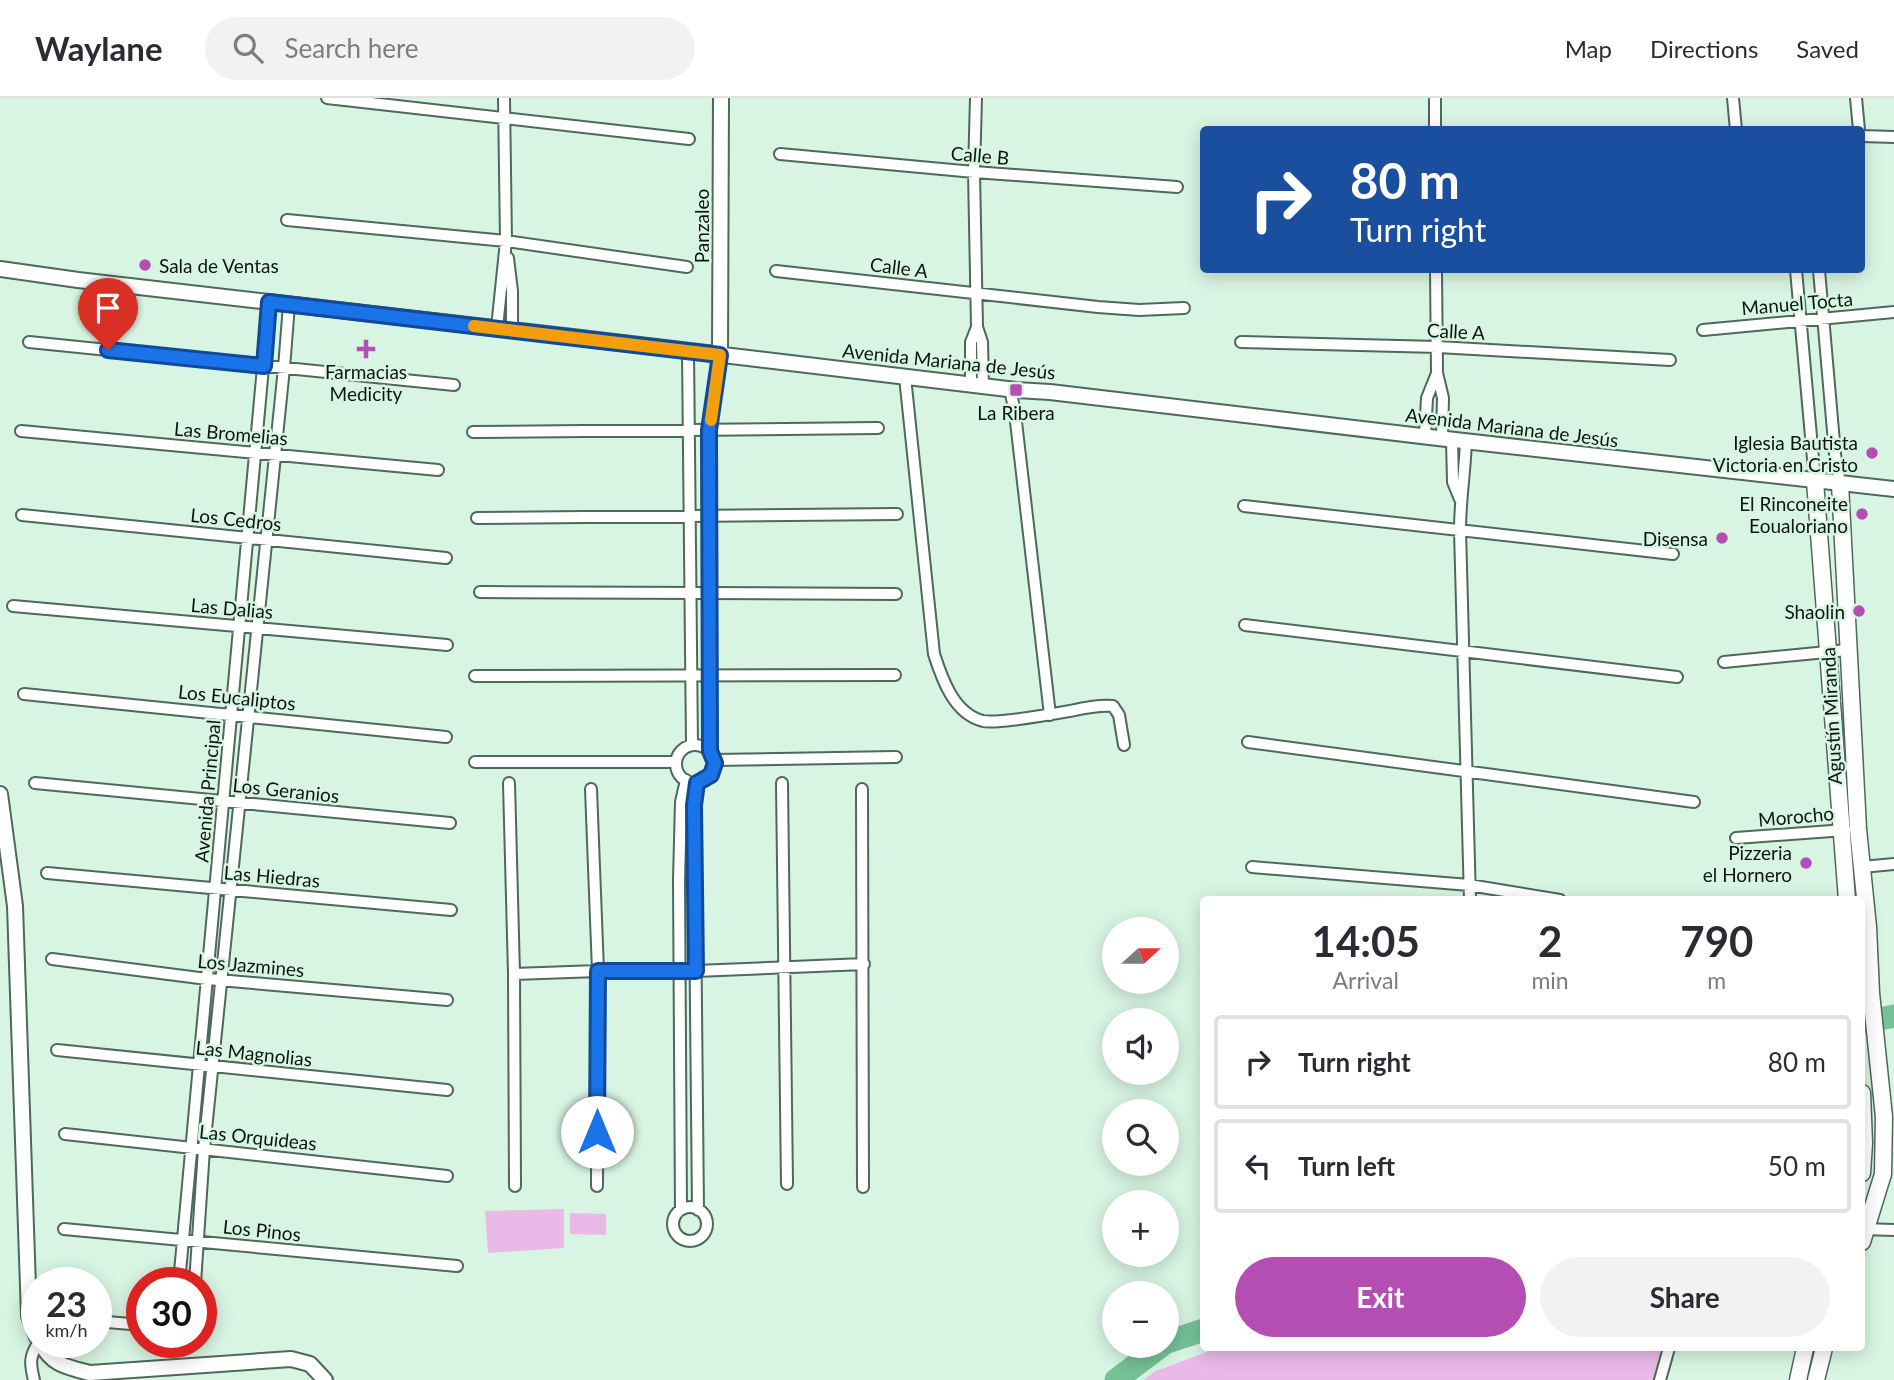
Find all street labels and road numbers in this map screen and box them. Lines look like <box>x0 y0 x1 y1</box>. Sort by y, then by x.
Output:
street label: Calle B <box>950 141 1010 169</box>
street label: Panzaleo <box>690 189 713 263</box>
street label: Calle A <box>869 252 929 282</box>
street label: Manuel Tocta <box>1740 287 1854 319</box>
street label: Calle A <box>1426 318 1486 344</box>
street label: Avenida Mariana de Jesús <box>841 338 1057 384</box>
street label: Avenida Mariana de Jesús <box>1404 403 1620 451</box>
street label: Las Bromelias <box>173 417 289 449</box>
street label: Los Cedros <box>189 503 283 535</box>
street label: Las Dalias <box>190 593 274 623</box>
street label: Agustín Miranda <box>1816 647 1846 785</box>
street label: Los Eucaliptos <box>177 679 297 715</box>
street label: Avenida Principal <box>189 719 225 863</box>
street label: Los Geranios <box>232 773 340 807</box>
street label: Morocho <box>1757 801 1835 831</box>
street label: Las Hiedras <box>223 860 321 892</box>
street label: Los Jazmines <box>197 949 305 981</box>
street label: Las Magnolias <box>195 1035 313 1071</box>
street label: Las Orquideas <box>198 1119 318 1155</box>
street label: Los Pinos <box>222 1214 302 1246</box>

